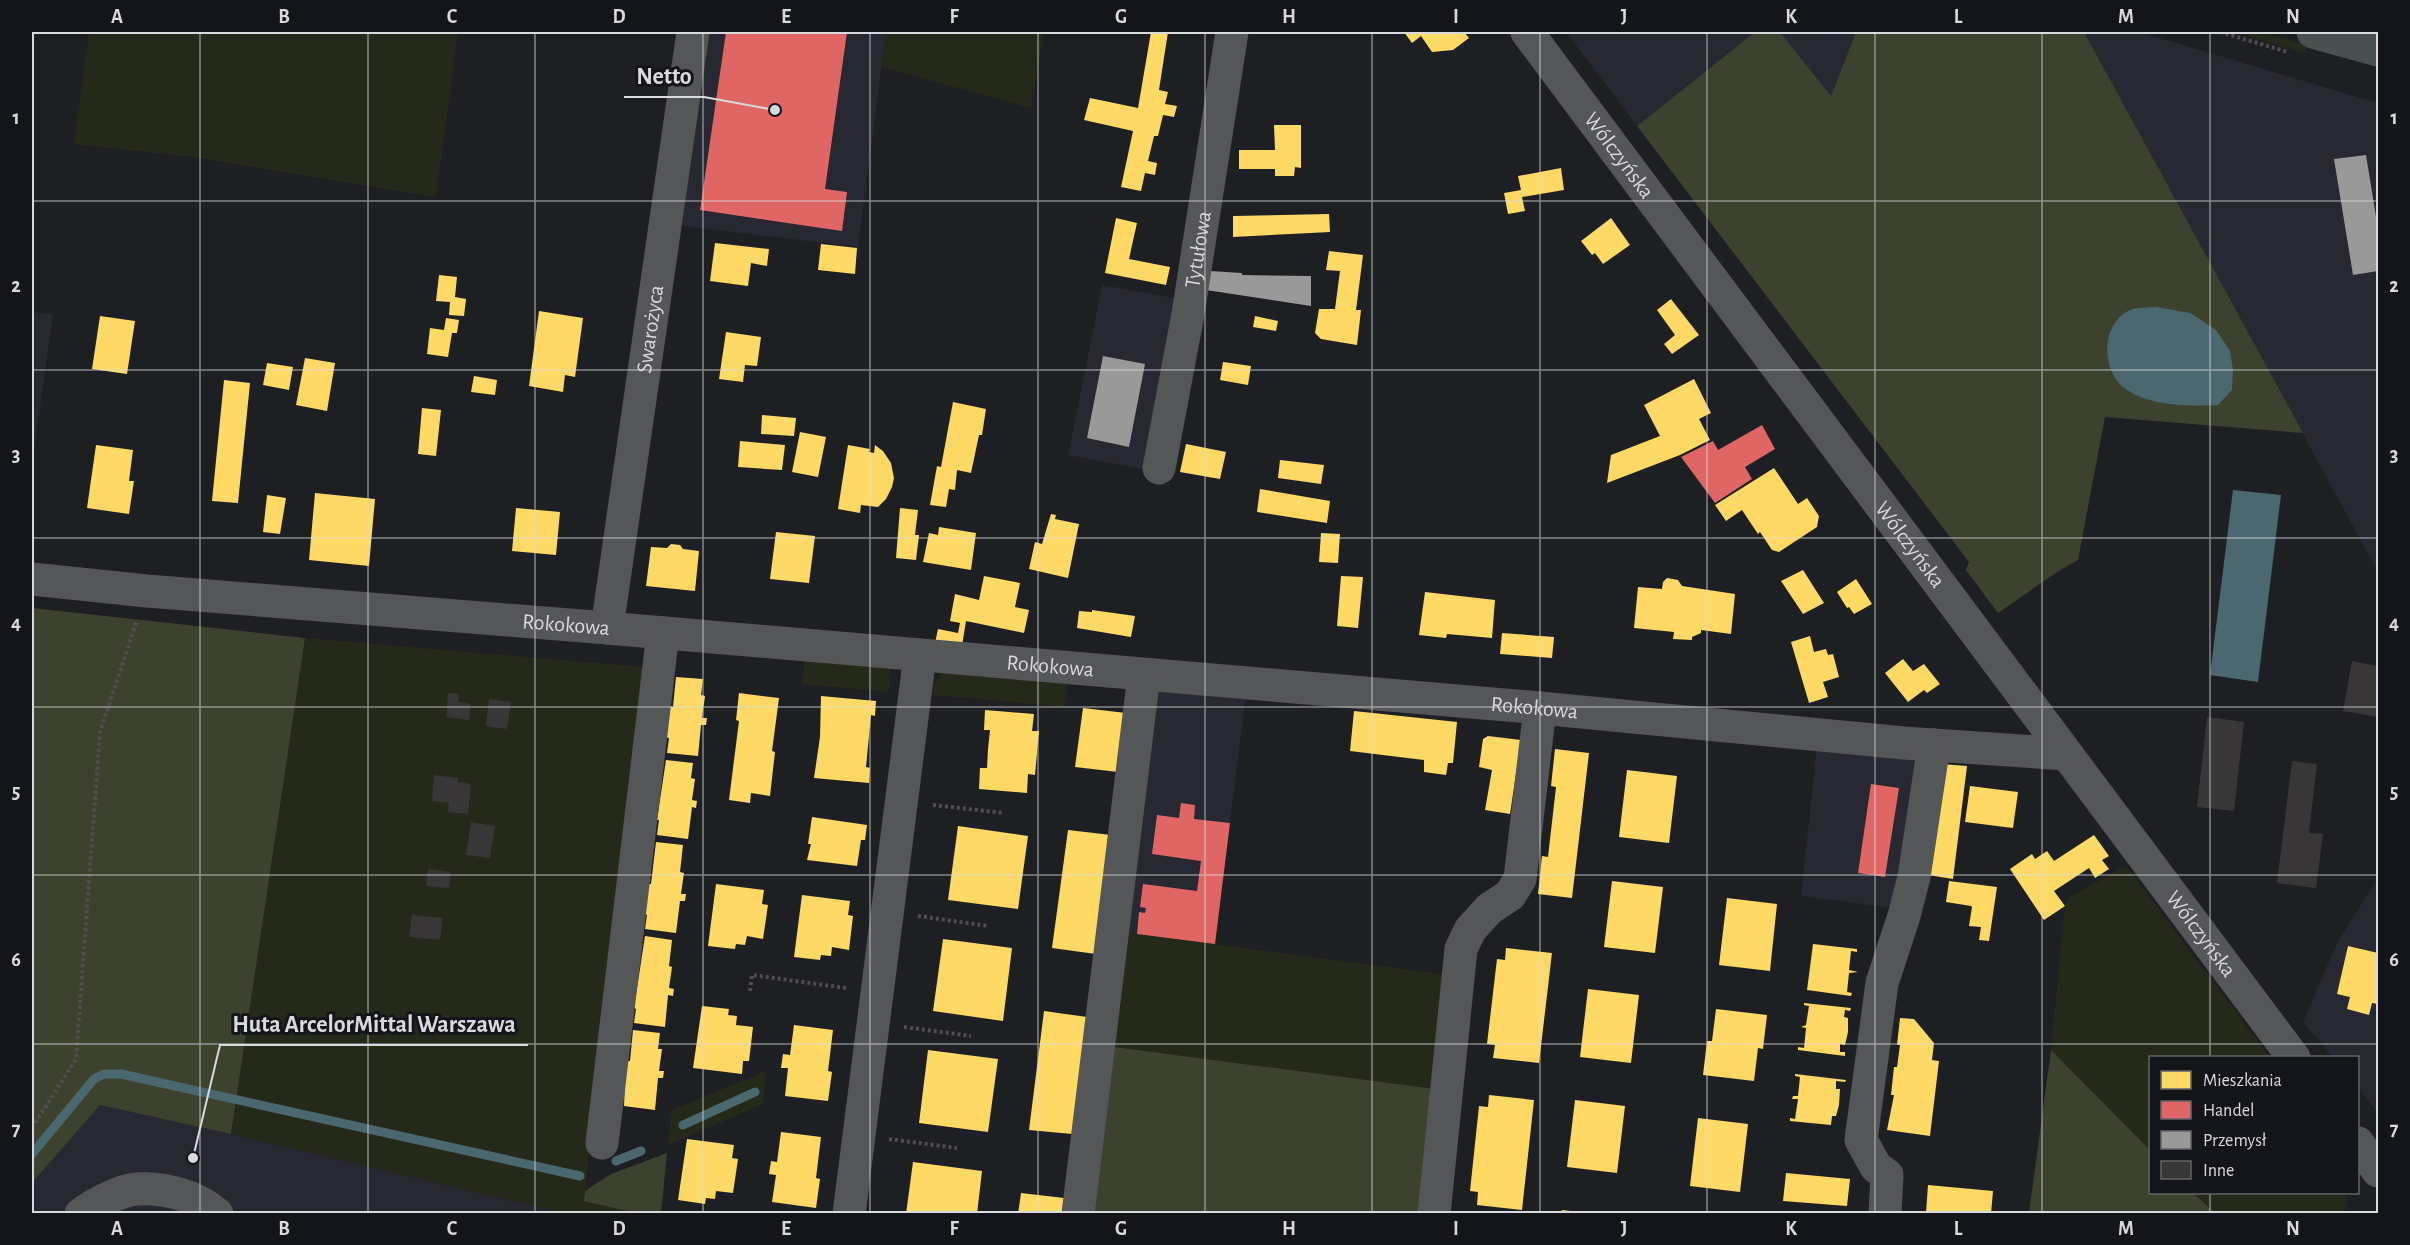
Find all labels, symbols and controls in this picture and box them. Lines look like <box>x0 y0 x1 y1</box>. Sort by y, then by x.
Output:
text: A <box>111 7 123 27</box>
text: B <box>278 7 290 27</box>
text: C <box>447 7 458 27</box>
text: D <box>612 7 626 27</box>
text: E <box>781 7 791 27</box>
text: F <box>949 7 959 27</box>
text: G <box>1115 7 1127 27</box>
text: H <box>1282 7 1296 27</box>
text: I <box>1453 7 1459 27</box>
text: J <box>1621 7 1627 27</box>
text: K <box>1785 7 1797 27</box>
text: L <box>1954 7 1963 27</box>
text: M <box>2118 7 2134 27</box>
text: N <box>2286 7 2300 27</box>
callout: Netto <box>624 55 704 97</box>
text: Netto <box>636 65 692 89</box>
text: 1 <box>12 108 20 128</box>
street label: Wólczyńska <box>1580 108 1658 202</box>
text: 1 <box>2390 108 2398 128</box>
street label: Tytułowa <box>1181 209 1215 290</box>
text: 2 <box>11 276 21 296</box>
text: 2 <box>2389 276 2399 296</box>
street label: Swarożyca <box>633 284 667 375</box>
text: 3 <box>12 445 20 465</box>
text: 3 <box>2390 445 2398 465</box>
street label: Wólczyńska <box>1871 497 1949 592</box>
street label: Rokokowa <box>521 610 611 639</box>
text: 4 <box>11 613 21 633</box>
text: 4 <box>2389 613 2399 633</box>
street label: Rokokowa <box>1006 651 1095 681</box>
street label: Rokokowa <box>1490 693 1579 723</box>
text: 5 <box>12 782 20 802</box>
text: 5 <box>2390 782 2398 802</box>
street label: Wólczyńska <box>2162 887 2240 981</box>
text: 6 <box>11 950 21 970</box>
text: 6 <box>2389 950 2399 970</box>
callout: Huta ArcelorMittal Warszawa <box>220 1003 528 1045</box>
text: Huta ArcelorMittal Warszawa <box>232 1013 516 1037</box>
legend <box>2149 1056 2359 1194</box>
text: Mieszkania <box>2203 1072 2282 1090</box>
text: Handel <box>2203 1102 2254 1120</box>
text: 7 <box>12 1119 21 1139</box>
text: 7 <box>2390 1119 2399 1139</box>
text: Przemysł <box>2203 1132 2267 1150</box>
text: Inne <box>2203 1162 2234 1180</box>
text: A <box>111 1219 123 1239</box>
text: B <box>278 1219 290 1239</box>
text: C <box>447 1219 458 1239</box>
text: D <box>612 1219 626 1239</box>
text: E <box>781 1219 791 1239</box>
text: F <box>949 1219 959 1239</box>
text: G <box>1115 1219 1127 1239</box>
text: H <box>1282 1219 1296 1239</box>
text: I <box>1453 1219 1459 1239</box>
text: J <box>1621 1219 1627 1239</box>
text: K <box>1785 1219 1797 1239</box>
text: L <box>1954 1219 1963 1239</box>
text: M <box>2118 1219 2134 1239</box>
text: N <box>2286 1219 2300 1239</box>

